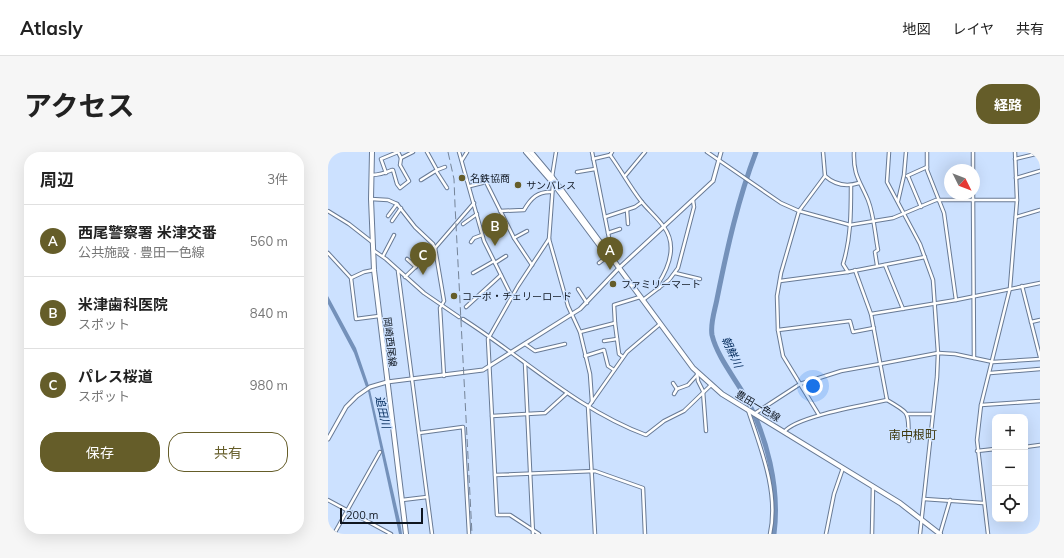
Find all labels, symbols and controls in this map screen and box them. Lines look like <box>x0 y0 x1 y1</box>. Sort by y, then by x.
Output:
text: Atlasly <box>20 16 83 40</box>
text: 地図 <box>902 20 930 38</box>
text: レイヤ <box>952 20 994 38</box>
text: 共有 <box>1016 20 1044 38</box>
button: 経路 <box>976 84 1040 124</box>
text: アクセス <box>24 88 135 123</box>
north arrow <box>944 164 980 200</box>
text: 周辺 <box>40 169 74 190</box>
text: 3件 <box>267 171 288 187</box>
place label: 名鉄協商 <box>470 172 510 185</box>
marker: 名鉄協商 <box>457 173 467 183</box>
place label: サンパレス <box>526 179 576 192</box>
marker: サンパレス <box>513 180 523 190</box>
pin: B <box>482 213 508 246</box>
text: 西尾警察署 米津交番 <box>78 223 217 242</box>
text: A <box>48 233 58 249</box>
text: 560 m <box>250 233 288 249</box>
pin: A <box>597 237 623 270</box>
pin: C <box>410 242 436 275</box>
text: 公共施設 · 豊田一色線 <box>78 244 205 260</box>
place label: ファミリーマート <box>621 278 701 291</box>
marker: ファミリーマート <box>608 279 618 289</box>
place label: コーポ・チェリーロード <box>462 290 572 303</box>
marker: コーポ・チェリーロード <box>449 291 459 301</box>
text: 米津歯科医院 <box>78 295 168 314</box>
text: B <box>49 305 57 321</box>
text: 840 m <box>250 305 288 321</box>
text: スポット <box>78 316 130 332</box>
street label: 岡崎西尾線 <box>381 316 399 368</box>
water label: 朝鮮川 <box>719 334 746 371</box>
text: パレス桜道 <box>78 367 153 386</box>
your location <box>803 376 823 396</box>
text: C <box>49 377 57 393</box>
text: 980 m <box>250 377 288 393</box>
text: スポット <box>78 388 130 404</box>
street label: 豊田一色線 <box>733 388 783 424</box>
water label: 追田川 <box>372 394 394 431</box>
map controls <box>992 414 1028 522</box>
button: + <box>992 414 1028 450</box>
district label: 南中根町 <box>889 427 937 442</box>
button: 保存 <box>40 432 160 472</box>
button: 共有 <box>168 432 288 472</box>
button: − <box>992 450 1028 486</box>
button: locate <box>992 486 1028 522</box>
scale bar <box>340 506 423 525</box>
text: 200 m <box>346 508 378 522</box>

